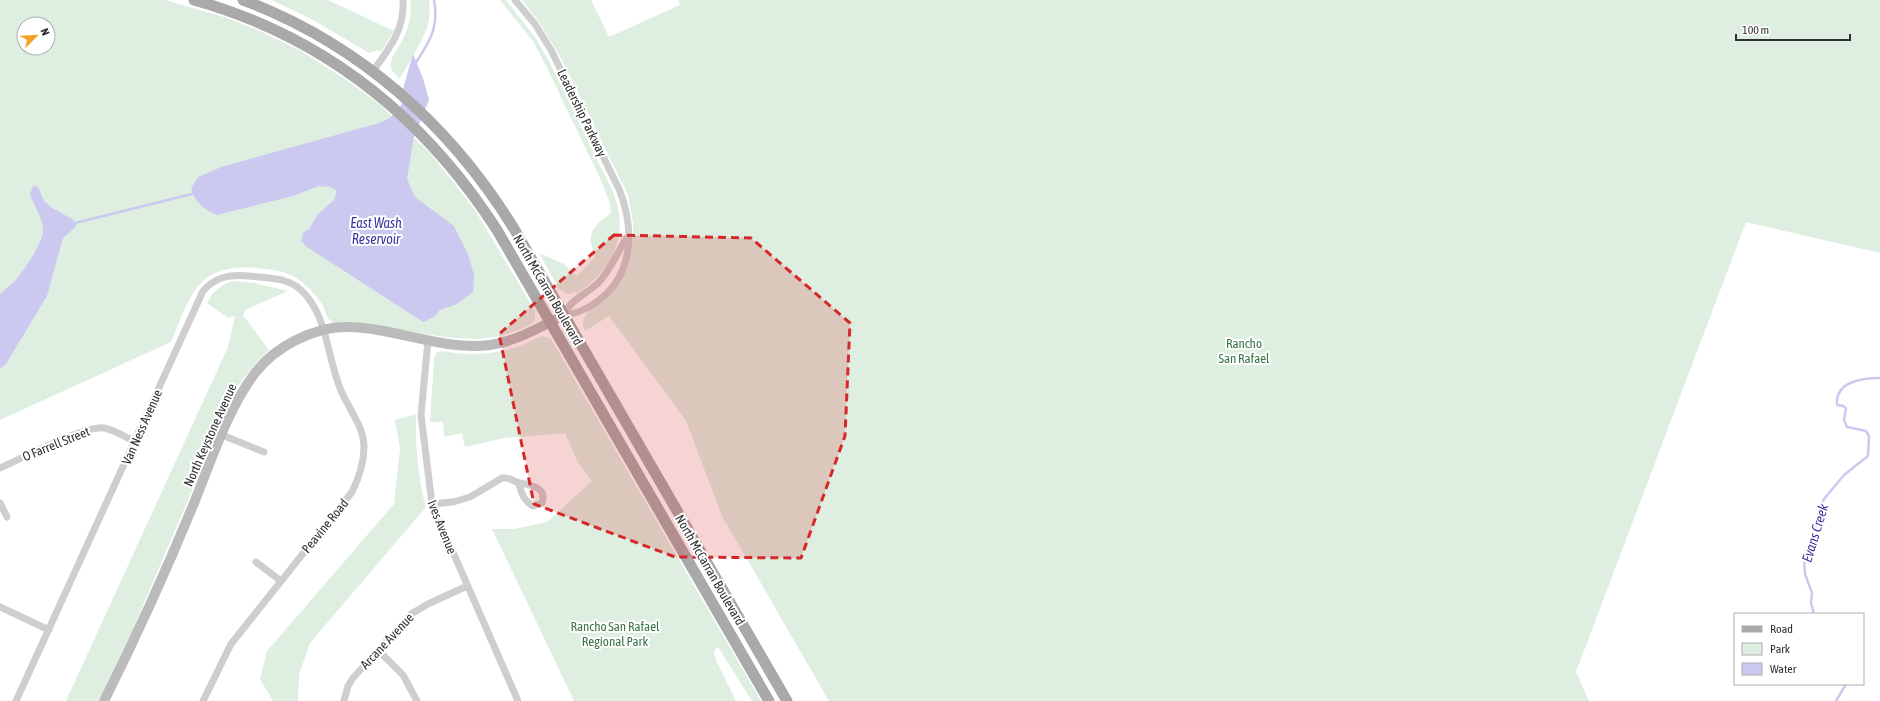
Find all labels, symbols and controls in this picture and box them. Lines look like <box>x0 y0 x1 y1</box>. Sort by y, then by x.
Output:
north arrow <box>16 16 56 56</box>
scale bar <box>1736 16 1850 42</box>
text: 100 m <box>1742 23 1769 37</box>
text: N <box>38 27 52 37</box>
street label: Leadership Parkway <box>554 67 610 160</box>
water label: East Wash Reservoir <box>350 215 402 247</box>
street label: North McCarran Boulevard <box>510 232 586 348</box>
park label: Rancho San Rafael <box>1218 336 1270 366</box>
street label: North Keystone Avenue <box>181 381 239 489</box>
street label: Van Ness Avenue <box>119 387 165 467</box>
street label: O Farrell Street <box>20 424 92 464</box>
street label: Peavine Road <box>299 496 351 556</box>
street label: Ives Avenue <box>424 498 460 556</box>
water label: Evans Creek <box>1799 501 1832 564</box>
street label: North McCarran Boulevard <box>672 512 748 628</box>
street label: Arcane Avenue <box>357 610 417 672</box>
legend <box>1734 613 1864 685</box>
park label: Rancho San Rafael Regional Park <box>571 619 660 649</box>
text: Road <box>1770 622 1793 636</box>
text: Park <box>1770 642 1791 656</box>
text: Water <box>1770 662 1797 676</box>

